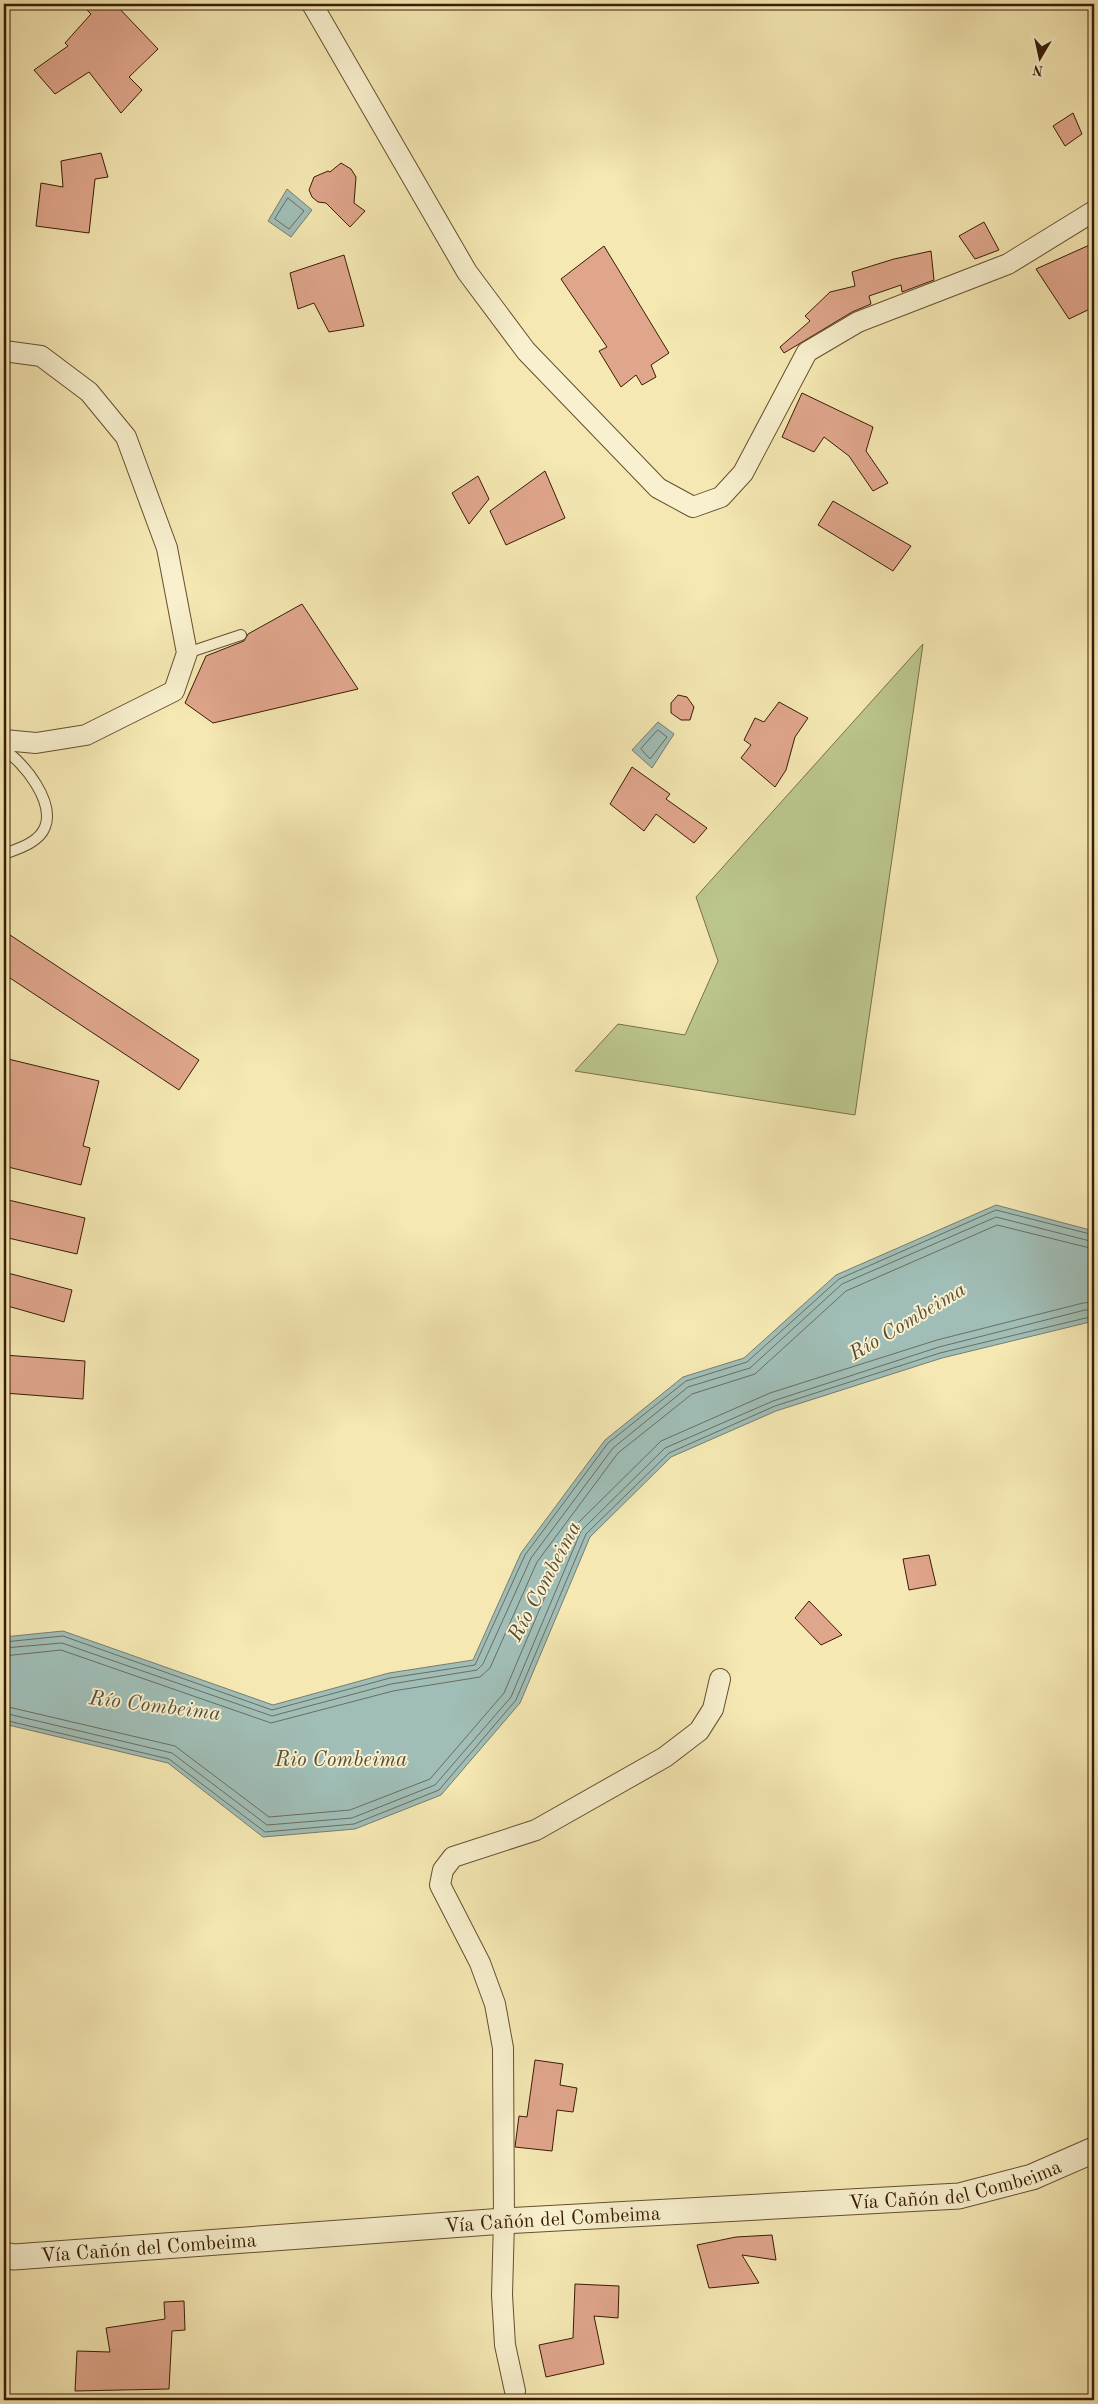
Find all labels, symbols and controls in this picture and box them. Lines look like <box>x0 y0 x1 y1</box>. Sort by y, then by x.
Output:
north arrow <box>1016 32 1066 82</box>
text: N <box>1031 62 1045 78</box>
water label: Río Combeima <box>845 1279 970 1366</box>
water label: Río Combeima <box>505 1518 586 1646</box>
water label: Río Combeima <box>87 1688 222 1725</box>
water label: Rio Combeima <box>274 1750 407 1771</box>
street label: Vía Cañón del Combeima <box>848 2157 1065 2214</box>
street label: Vía Cañón del Combeima <box>444 2204 661 2237</box>
street label: Vía Cañón del Combeima <box>40 2231 257 2267</box>

